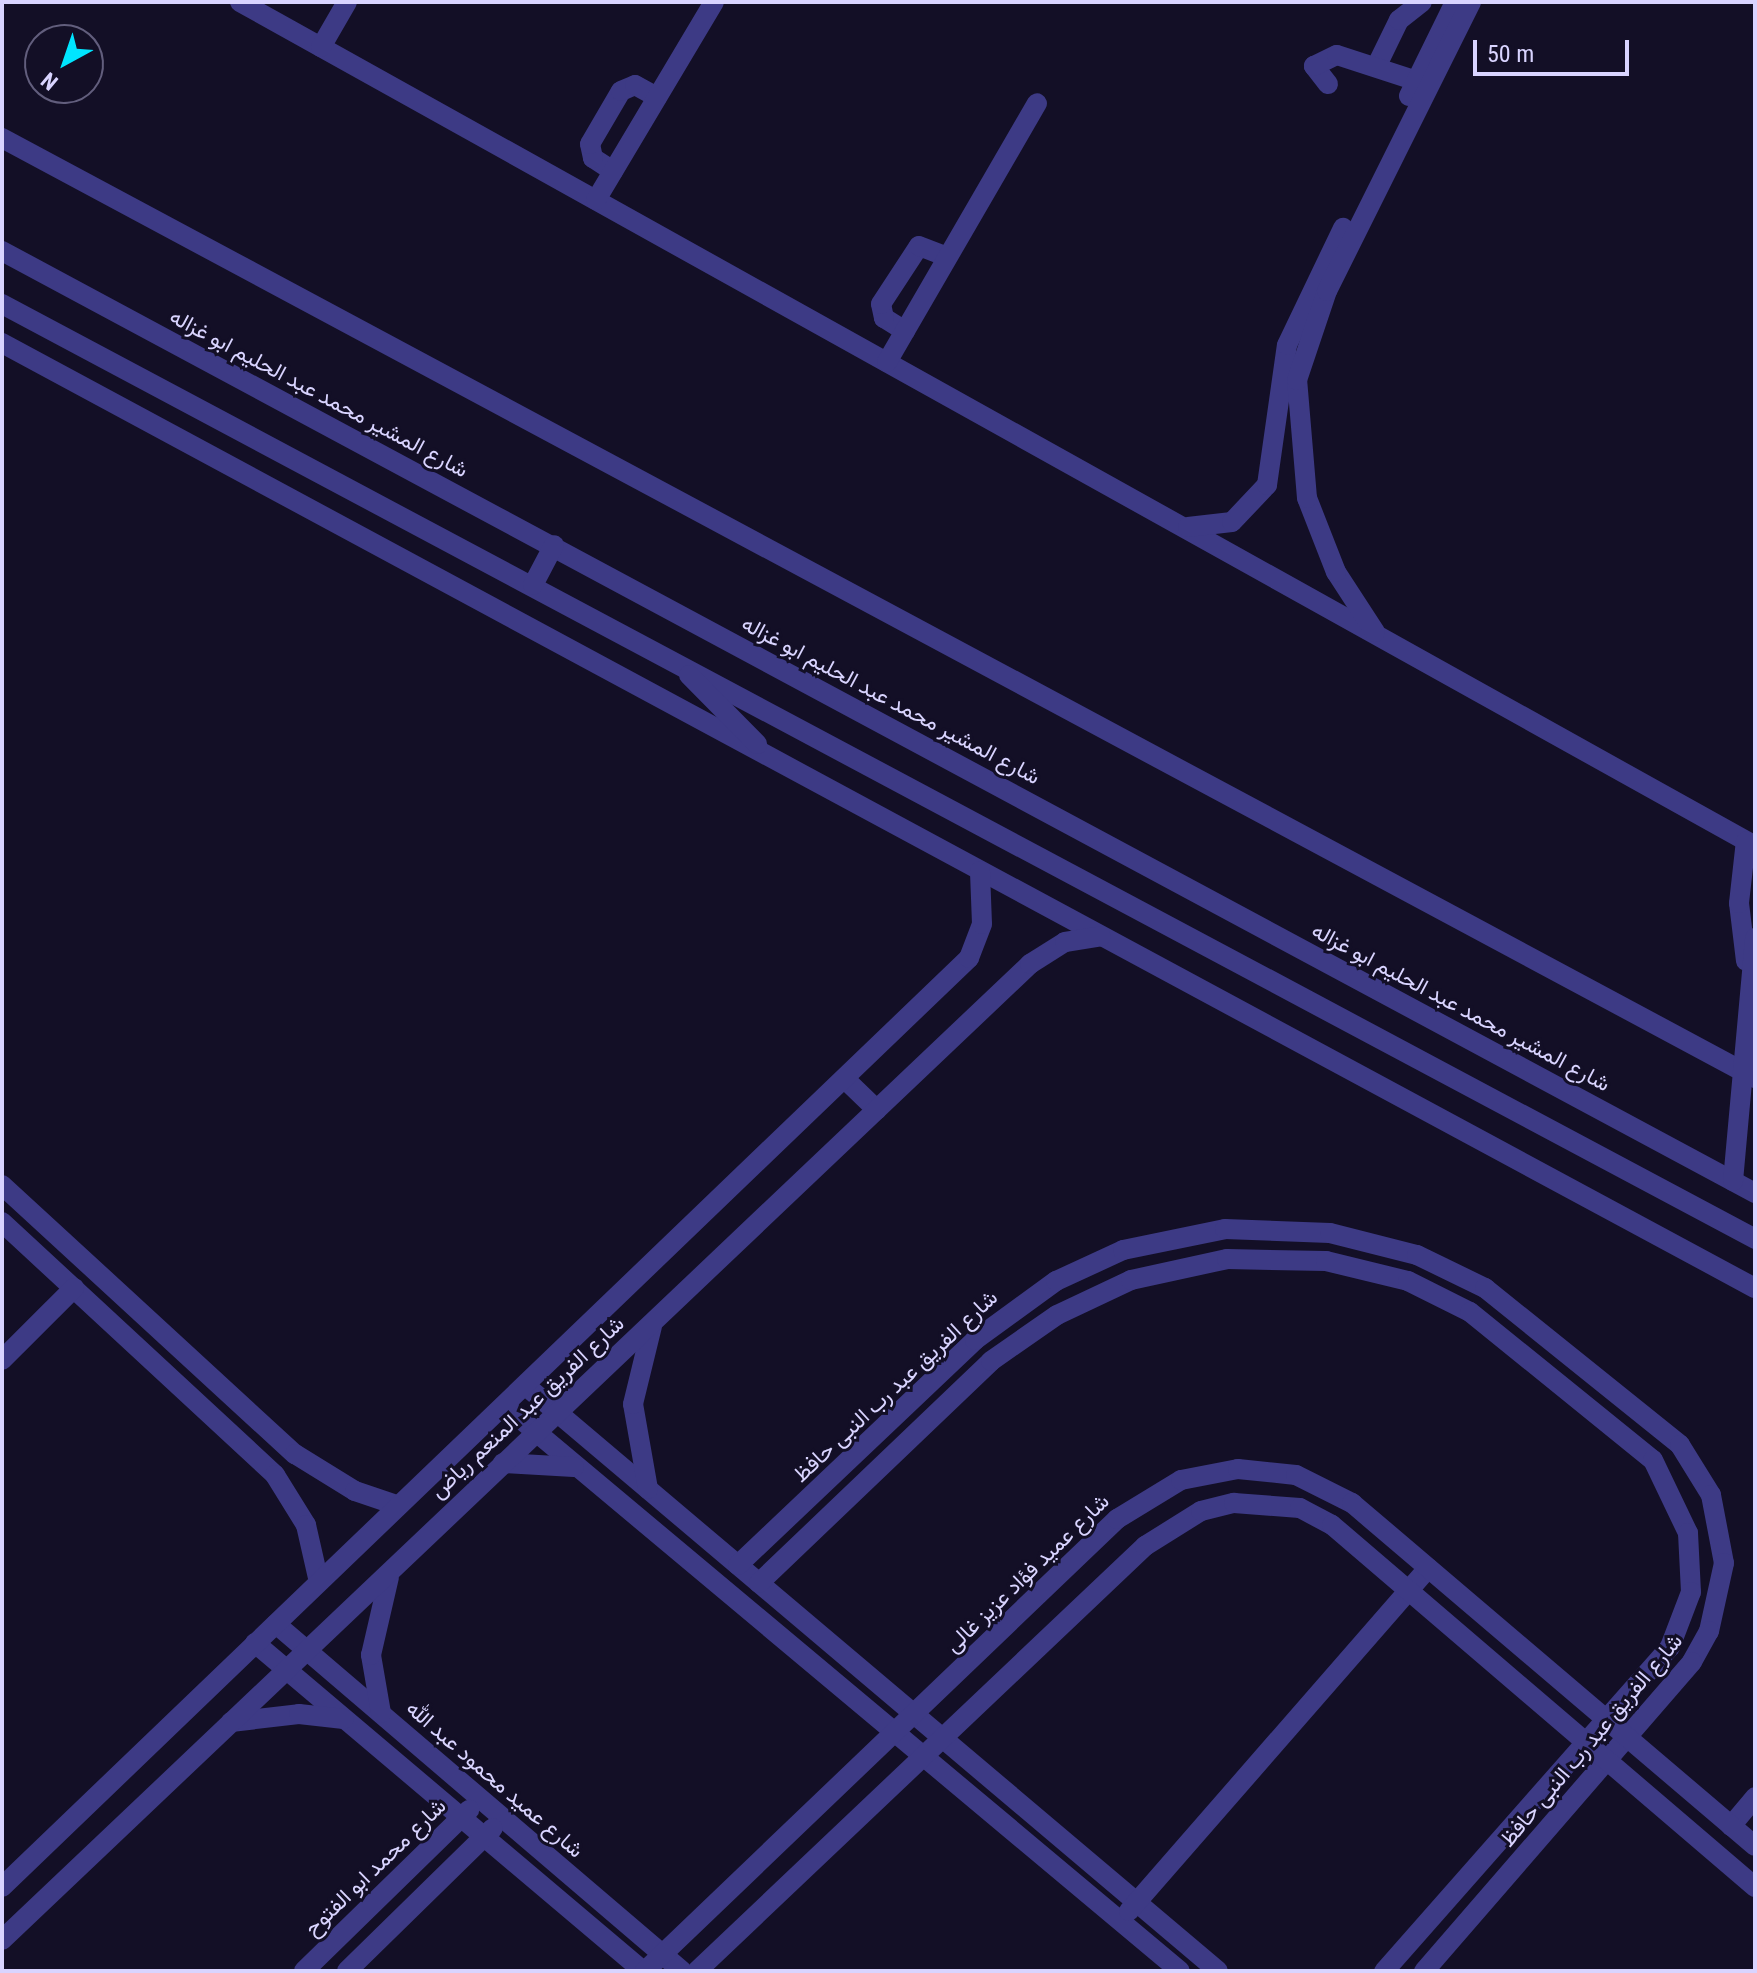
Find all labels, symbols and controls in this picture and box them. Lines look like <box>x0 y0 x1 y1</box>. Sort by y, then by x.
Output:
north arrow <box>24 24 104 104</box>
scale bar <box>1477 24 1633 74</box>
text: 50 m <box>1487 40 1534 68</box>
text: N <box>36 67 63 95</box>
street label: شارع المشير محمد عبد الحليم ابو غزاله <box>165 303 473 483</box>
street label: شارع المشير محمد عبد الحليم ابو غزاله <box>737 610 1045 790</box>
street label: شارع المشير محمد عبد الحليم ابو غزاله <box>1307 917 1615 1097</box>
street label: شارع الفريق عبد رب النبى حافظ <box>787 1284 1003 1488</box>
street label: شارع الفريق عبد المنعم رياض <box>425 1310 629 1504</box>
street label: شارع عميد فؤاد عزيز غالى <box>940 1488 1114 1658</box>
street label: شارع الفريق عبد رب النبى حافظ <box>1494 1628 1688 1852</box>
street label: شارع عميد محمود عبد الله <box>401 1695 589 1863</box>
street label: شارع محمد ابو الفتوح <box>299 1793 451 1941</box>

